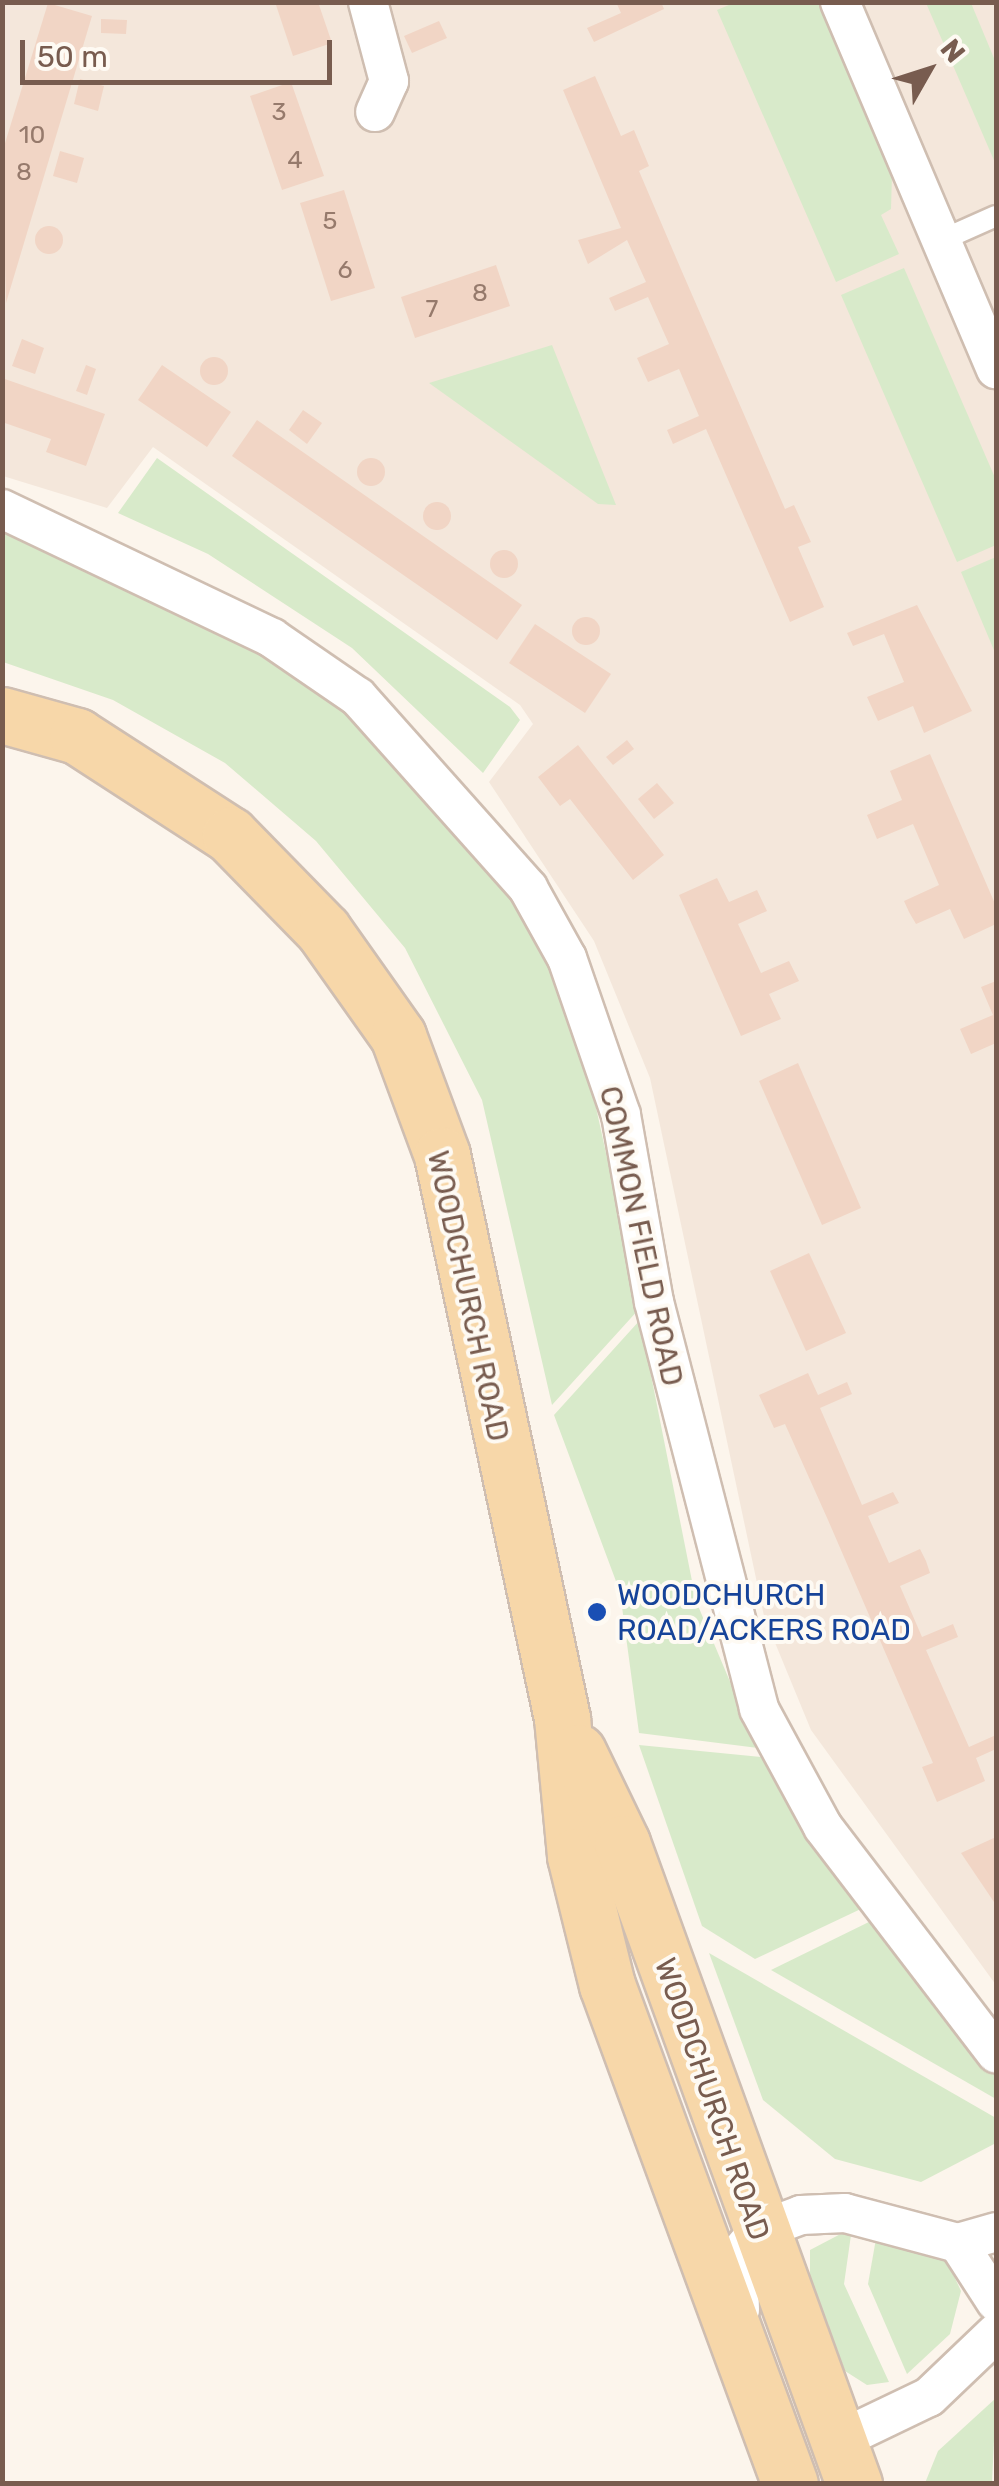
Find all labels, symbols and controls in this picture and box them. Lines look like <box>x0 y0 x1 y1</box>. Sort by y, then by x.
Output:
scale bar <box>25 20 338 82</box>
north arrow <box>879 20 979 120</box>
text: N <box>934 33 972 69</box>
text: 50 m <box>37 39 108 75</box>
house number: 3 <box>271 97 287 127</box>
house number: 10 <box>19 120 45 150</box>
house number: 4 <box>287 145 303 175</box>
house number: 8 <box>16 157 32 187</box>
house number: 5 <box>323 206 337 236</box>
house number: 6 <box>337 255 353 285</box>
house number: 8 <box>472 278 488 308</box>
house number: 7 <box>426 294 438 324</box>
street label: COMMON FIELD ROAD <box>592 1083 690 1389</box>
street label: WOODCHURCH ROAD <box>420 1147 516 1445</box>
place label: WOODCHURCH ROAD/ACKERS ROAD <box>617 1577 911 1648</box>
marker: WOODCHURCH ROAD/ACKERS ROAD <box>586 1601 608 1623</box>
street label: WOODCHURCH ROAD <box>647 1953 777 2245</box>

